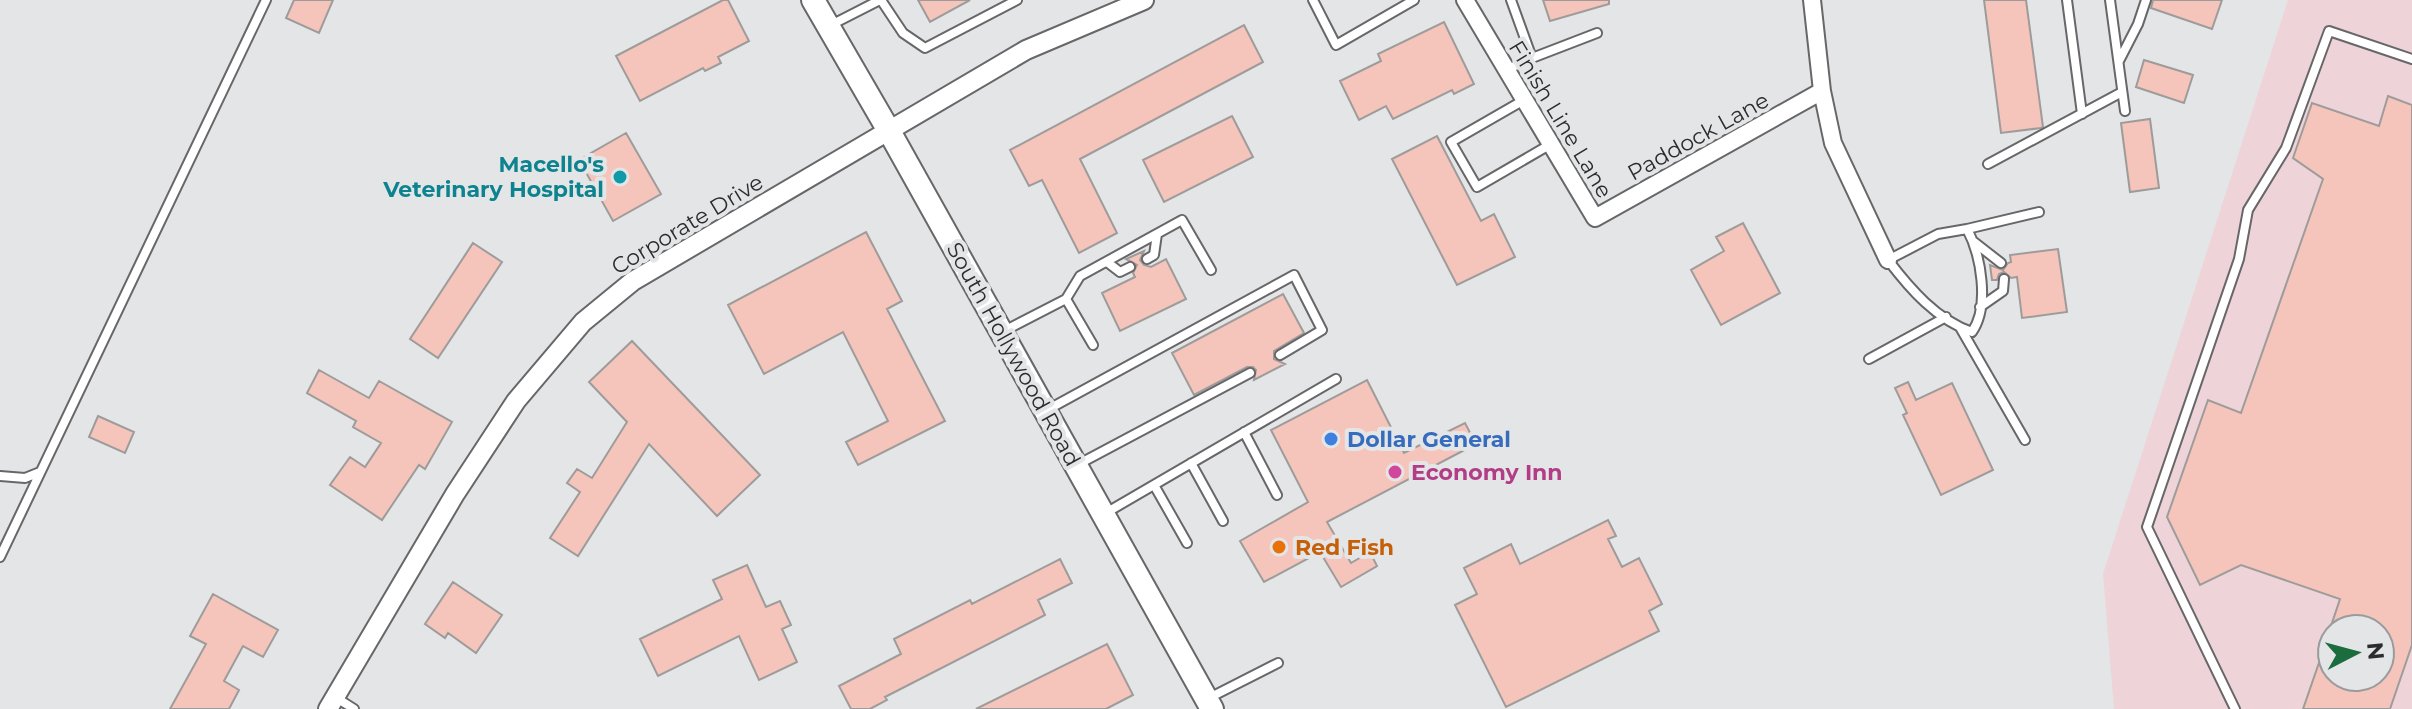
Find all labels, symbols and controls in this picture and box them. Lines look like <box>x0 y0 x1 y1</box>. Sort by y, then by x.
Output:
street label: Finish Line Lane <box>1503 36 1618 203</box>
street label: Paddock Lane <box>1623 86 1774 186</box>
place label: Macello's Veterinary Hospital <box>382 151 604 203</box>
street label: Corporate Drive <box>606 168 768 280</box>
marker: Macello's Veterinary Hospital <box>611 168 629 186</box>
street label: South Hollywood Road <box>941 238 1086 471</box>
place label: Dollar General <box>1347 426 1511 453</box>
marker: Dollar General <box>1322 430 1340 448</box>
place label: Economy Inn <box>1411 459 1563 486</box>
marker: Economy Inn <box>1386 463 1404 481</box>
place label: Red Fish <box>1295 534 1394 561</box>
marker: Red Fish <box>1270 538 1288 556</box>
north arrow <box>2316 613 2396 693</box>
text: N <box>2361 641 2390 661</box>

